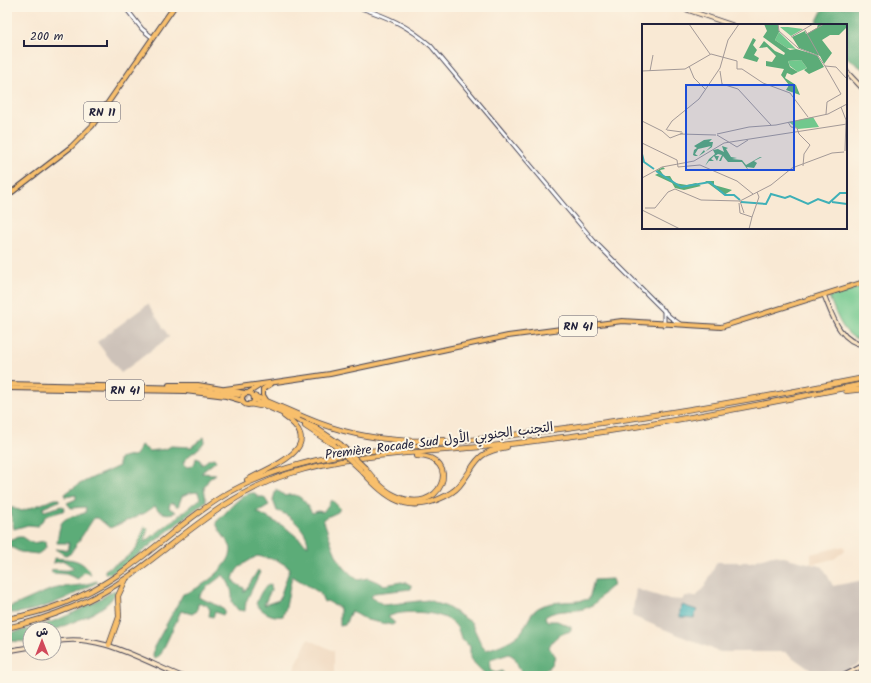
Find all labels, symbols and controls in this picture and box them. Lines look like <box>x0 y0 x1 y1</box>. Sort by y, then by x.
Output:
scale bar <box>24 22 107 48</box>
inset map <box>642 24 847 229</box>
text: 200 m <box>30 27 64 46</box>
road number: RN 11 <box>84 102 120 122</box>
road number: RN 41 <box>559 316 597 336</box>
road number: RN 41 <box>106 380 144 400</box>
street label: Première Rocade Sud التجنب الجنوبي الأول <box>324 417 554 466</box>
north arrow <box>22 621 62 661</box>
text: ش <box>36 623 48 641</box>

